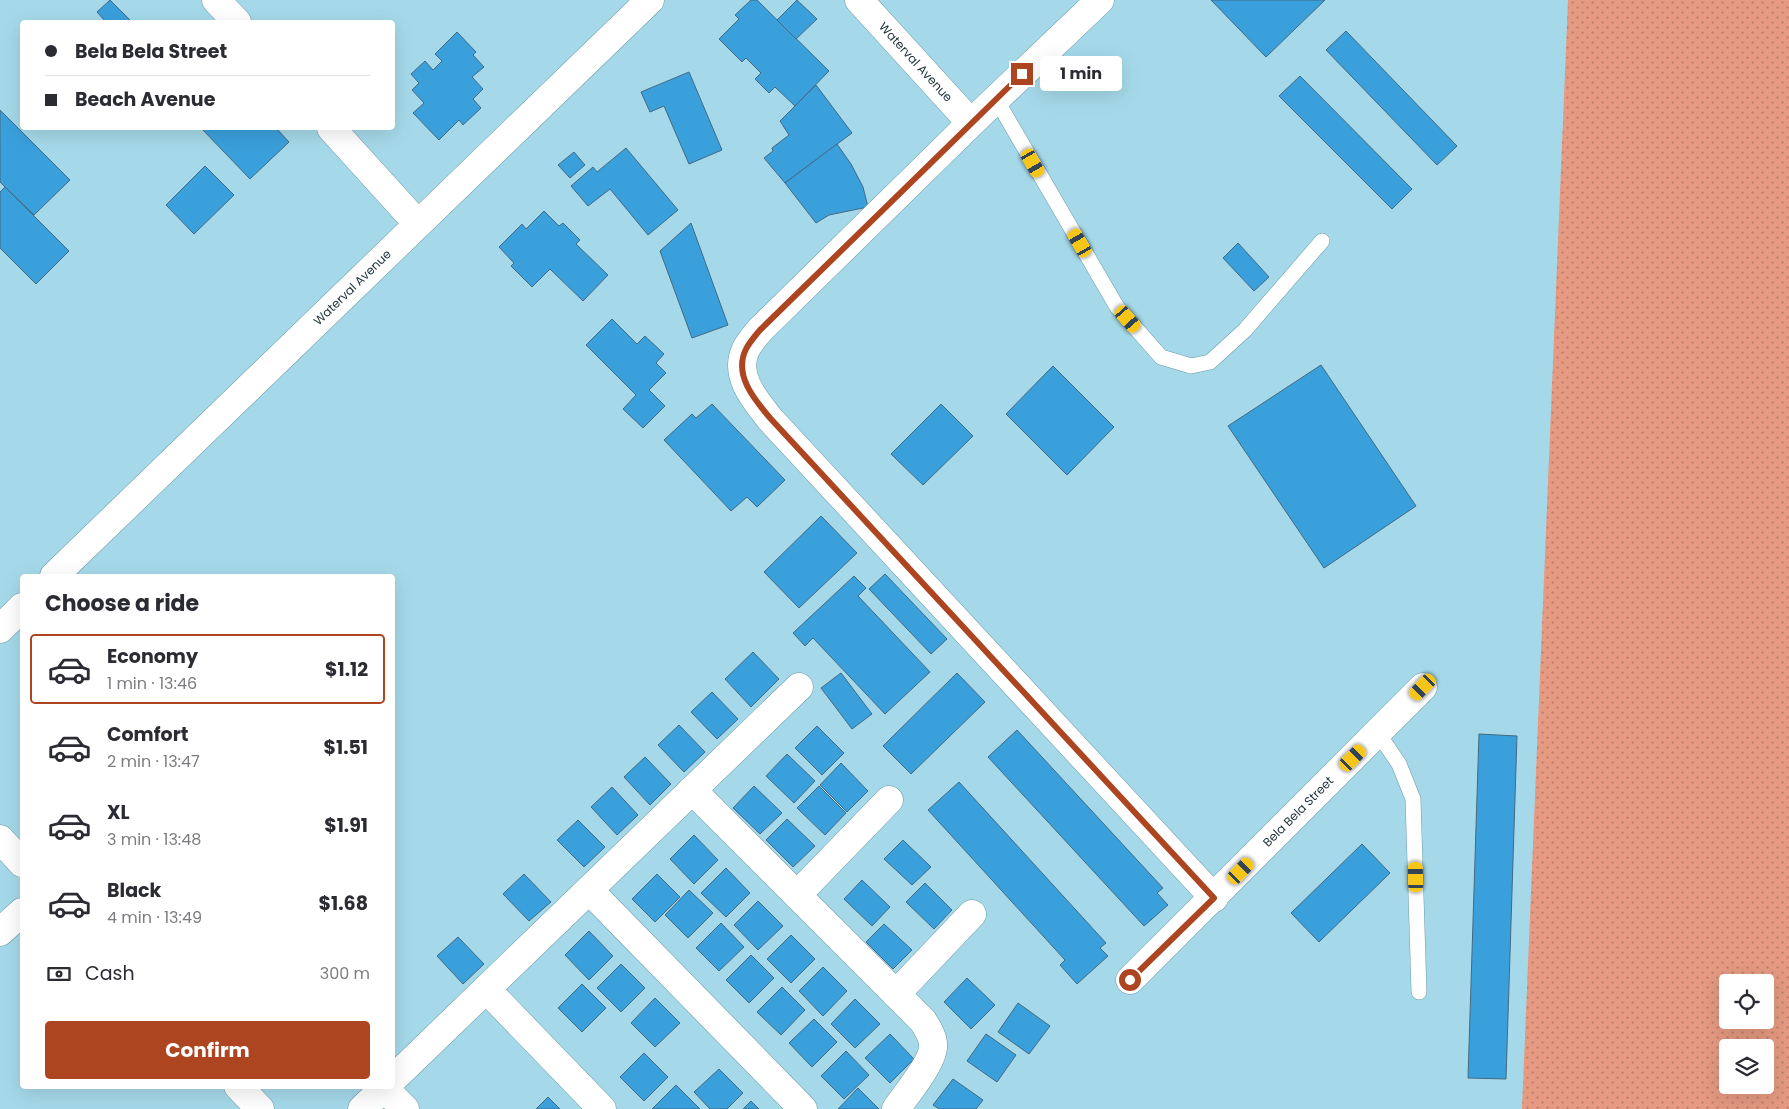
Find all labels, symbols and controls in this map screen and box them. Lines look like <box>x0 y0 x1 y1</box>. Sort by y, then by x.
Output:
street label: Waterval Avenue <box>875 18 957 105</box>
text: Bela Bela Street <box>75 38 227 65</box>
callout: 1 min <box>1040 56 1122 92</box>
text: 1 min <box>1060 62 1102 85</box>
route end <box>1011 63 1033 85</box>
text: Beach Avenue <box>75 86 215 113</box>
car <box>1019 146 1046 180</box>
car <box>1066 226 1093 260</box>
street label: Waterval Avenue <box>309 246 395 329</box>
car <box>1112 303 1143 335</box>
text: Choose a ride <box>45 588 199 619</box>
text: Economy <box>107 643 198 670</box>
icon: car <box>47 647 92 692</box>
text: $1.12 <box>325 656 368 683</box>
car <box>1407 671 1438 703</box>
text: 1 min · 13:46 <box>107 672 197 695</box>
text: Comfort <box>107 721 189 748</box>
icon: car <box>47 725 92 770</box>
text: $1.51 <box>324 734 368 761</box>
car <box>1337 742 1368 774</box>
text: 2 min · 13:47 <box>107 750 200 773</box>
street label: Bela Bela Street <box>1259 772 1337 850</box>
text: XL <box>107 799 130 826</box>
icon: car <box>47 803 92 848</box>
text: $1.91 <box>324 812 368 839</box>
text: 3 min · 13:48 <box>107 828 201 851</box>
car <box>1225 855 1256 887</box>
car <box>1408 862 1423 892</box>
text: Black <box>107 877 161 904</box>
icon: car <box>47 881 92 926</box>
text: $1.68 <box>319 890 368 917</box>
text: 4 min · 13:49 <box>107 906 202 929</box>
icon: cash <box>45 960 73 988</box>
text: Cash <box>85 960 135 987</box>
text: 300 m <box>320 962 370 985</box>
route start <box>1119 969 1141 991</box>
map controls <box>1719 974 1774 1094</box>
button: locate <box>1719 974 1774 1029</box>
button: Confirm <box>45 1021 370 1079</box>
button: layers <box>1719 1039 1774 1094</box>

